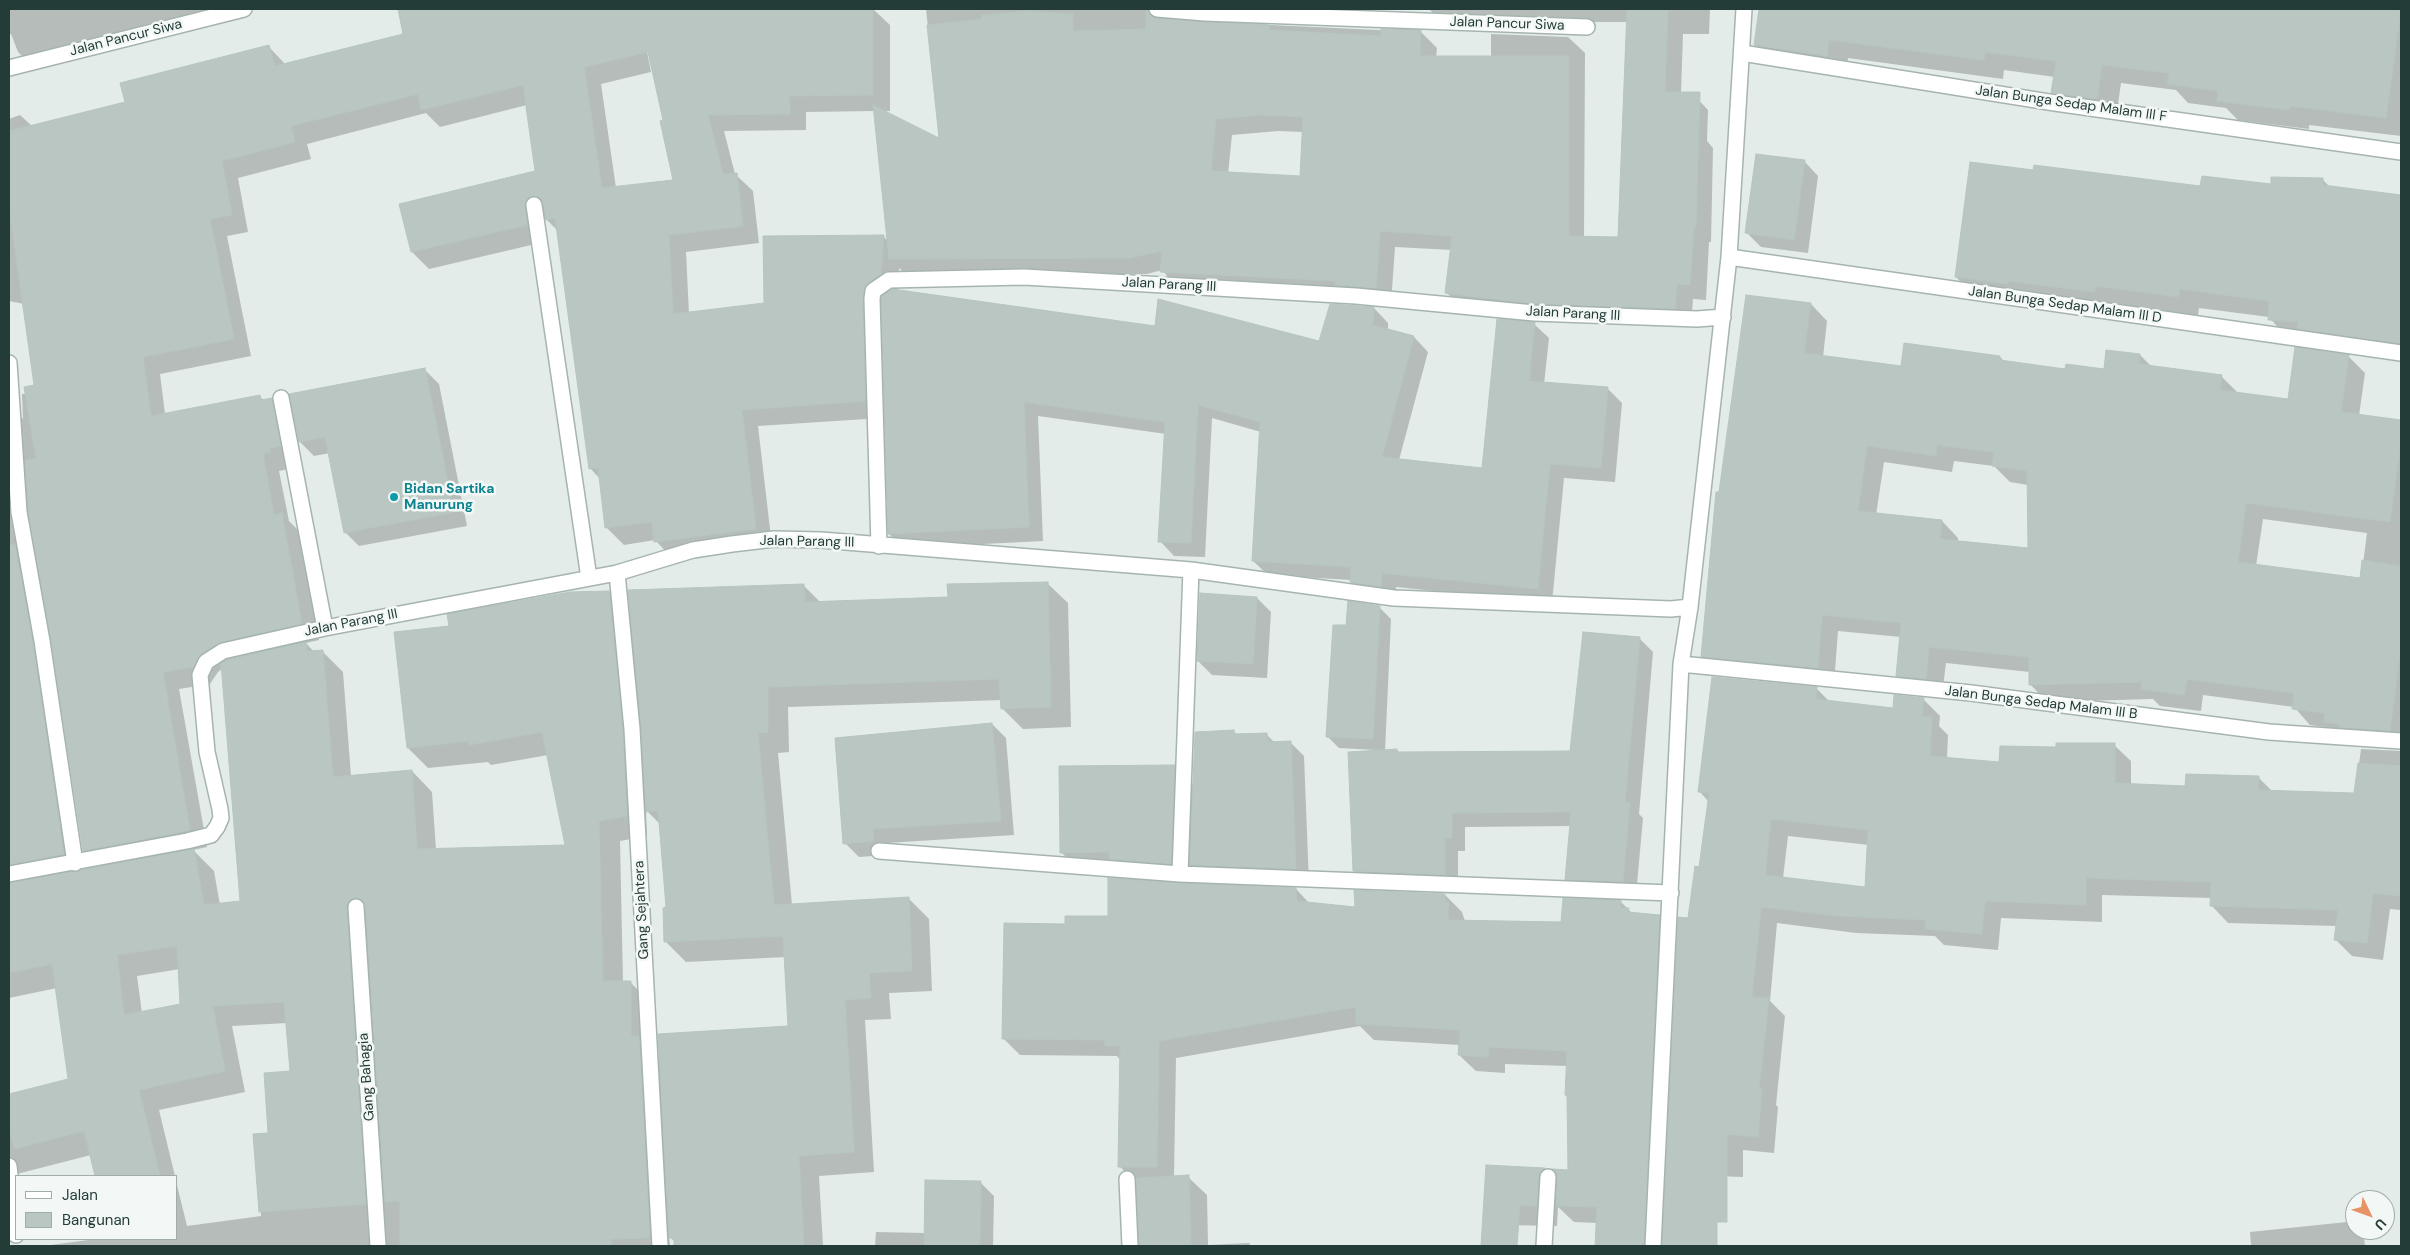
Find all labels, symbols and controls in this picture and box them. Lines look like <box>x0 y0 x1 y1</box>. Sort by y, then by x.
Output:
street label: Jalan Pancur Siwa <box>1449 14 1565 34</box>
street label: Jalan Pancur Siwa <box>68 16 184 60</box>
street label: Jalan Bunga Sedap Malam III F <box>1974 82 2168 126</box>
street label: Jalan Parang III <box>1121 274 1217 296</box>
street label: Jalan Bunga Sedap Malam III D <box>1967 283 2163 327</box>
street label: Jalan Parang III <box>1525 303 1621 325</box>
place label: Bidan Sartika Manurung <box>404 481 494 514</box>
marker: Bidan Sartika Manurung <box>388 491 400 503</box>
street label: Jalan Parang III <box>759 533 855 551</box>
street label: Jalan Parang III <box>303 606 399 640</box>
street label: Jalan Bunga Sedap Malam III B <box>1944 683 2138 723</box>
street label: Gang Sejahtera <box>631 860 653 960</box>
street label: Gang Bahagia <box>356 1032 378 1122</box>
legend <box>15 1175 178 1240</box>
text: Jalan <box>62 1185 98 1205</box>
north arrow <box>2345 1190 2395 1240</box>
text: Bangunan <box>62 1210 130 1230</box>
text: U <box>2371 1215 2390 1234</box>

